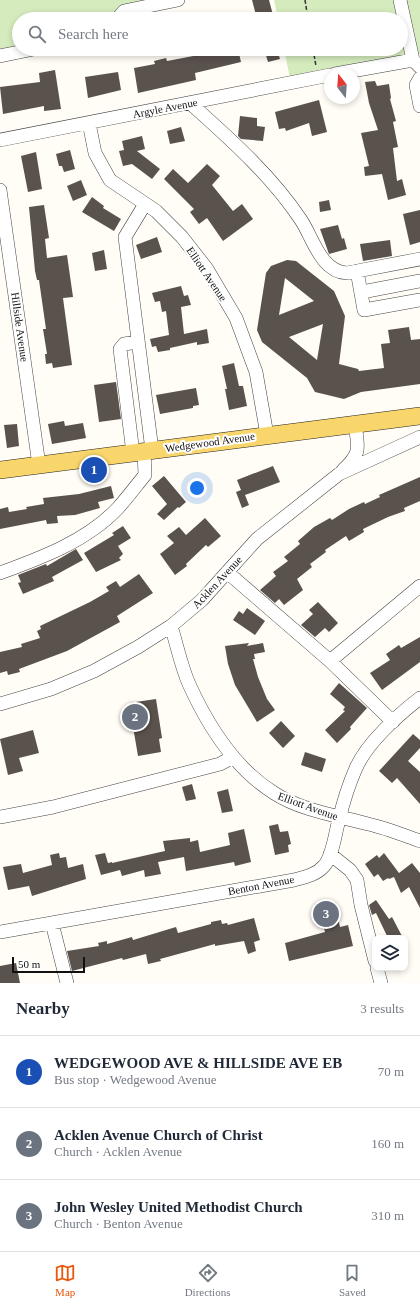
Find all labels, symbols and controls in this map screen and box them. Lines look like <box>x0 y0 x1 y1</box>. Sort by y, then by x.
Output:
search box <box>12 12 408 56</box>
icon: search <box>26 23 48 45</box>
text: Search here <box>58 26 128 42</box>
north arrow <box>324 68 360 104</box>
street label: Argyle Avenue <box>132 96 199 120</box>
street label: Elliott Avenue <box>184 245 230 304</box>
street label: Hillside Avenue <box>9 291 31 363</box>
street label: Wedgewood Avenue <box>164 430 256 454</box>
pin: 1 <box>81 455 107 485</box>
your location <box>187 478 207 498</box>
street label: Acklen Avenue <box>190 553 244 611</box>
pin: 2 <box>122 702 148 732</box>
street label: Elliott Avenue <box>276 790 340 822</box>
street label: Benton Avenue <box>227 873 295 897</box>
pin: 3 <box>313 899 339 929</box>
map controls <box>372 935 408 971</box>
button: layers <box>372 935 408 971</box>
scale bar <box>12 955 85 974</box>
text: 50 m <box>18 958 40 970</box>
text: Nearby <box>16 999 70 1018</box>
text: 3 results <box>360 1001 404 1016</box>
text: WEDGEWOOD AVE & HILLSIDE AVE EB <box>54 1055 342 1071</box>
text: 1 <box>26 1064 32 1079</box>
text: 70 m <box>378 1064 404 1079</box>
text: Bus stop · Wedgewood Avenue <box>54 1072 216 1087</box>
text: Acklen Avenue Church of Christ <box>54 1127 263 1143</box>
text: 2 <box>26 1136 32 1151</box>
text: 160 m <box>371 1136 404 1151</box>
text: Church · Acklen Avenue <box>54 1144 182 1159</box>
text: John Wesley United Methodist Church <box>54 1199 303 1215</box>
text: 3 <box>26 1208 32 1223</box>
text: 310 m <box>371 1208 404 1223</box>
text: Church · Benton Avenue <box>54 1216 183 1231</box>
tab: Map <box>54 1262 76 1298</box>
tab: Directions <box>185 1262 230 1298</box>
tab: Saved <box>339 1262 366 1298</box>

